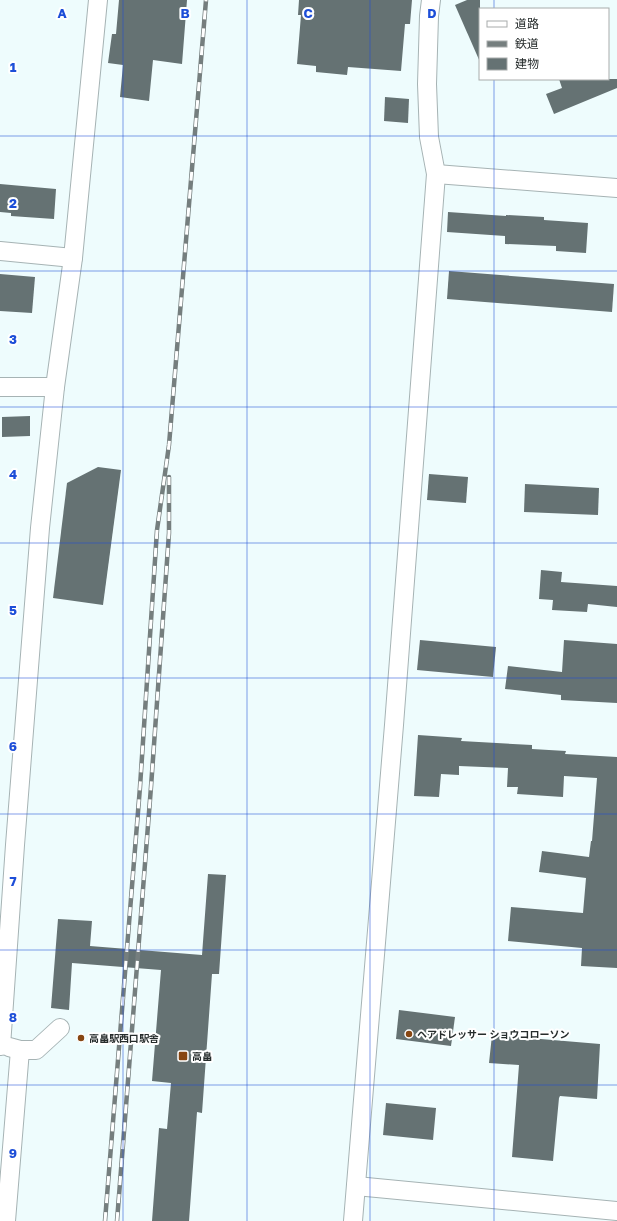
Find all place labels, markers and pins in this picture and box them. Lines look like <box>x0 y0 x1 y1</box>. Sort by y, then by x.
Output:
place label: ヘアドレッサー ショウコローソン <box>417 1028 570 1040</box>
marker: ヘアドレッサー ショウコローソン <box>404 1029 414 1039</box>
place label: 高畠駅西口駅舎 <box>89 1032 159 1044</box>
marker: 高畠駅西口駅舎 <box>76 1033 86 1043</box>
marker: 高畠 <box>177 1050 189 1062</box>
place label: 高畠 <box>192 1050 212 1062</box>

